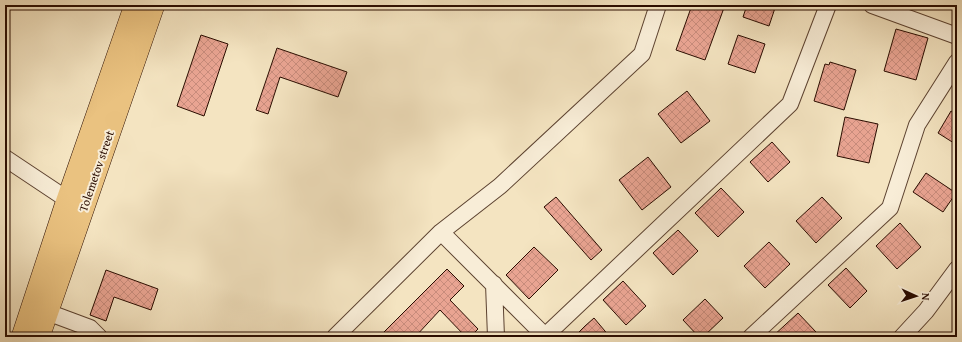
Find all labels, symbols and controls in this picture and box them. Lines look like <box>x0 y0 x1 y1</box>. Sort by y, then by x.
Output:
street label: Tolemetov street <box>74 127 118 214</box>
north arrow <box>896 276 936 316</box>
text: N <box>918 292 934 301</box>

